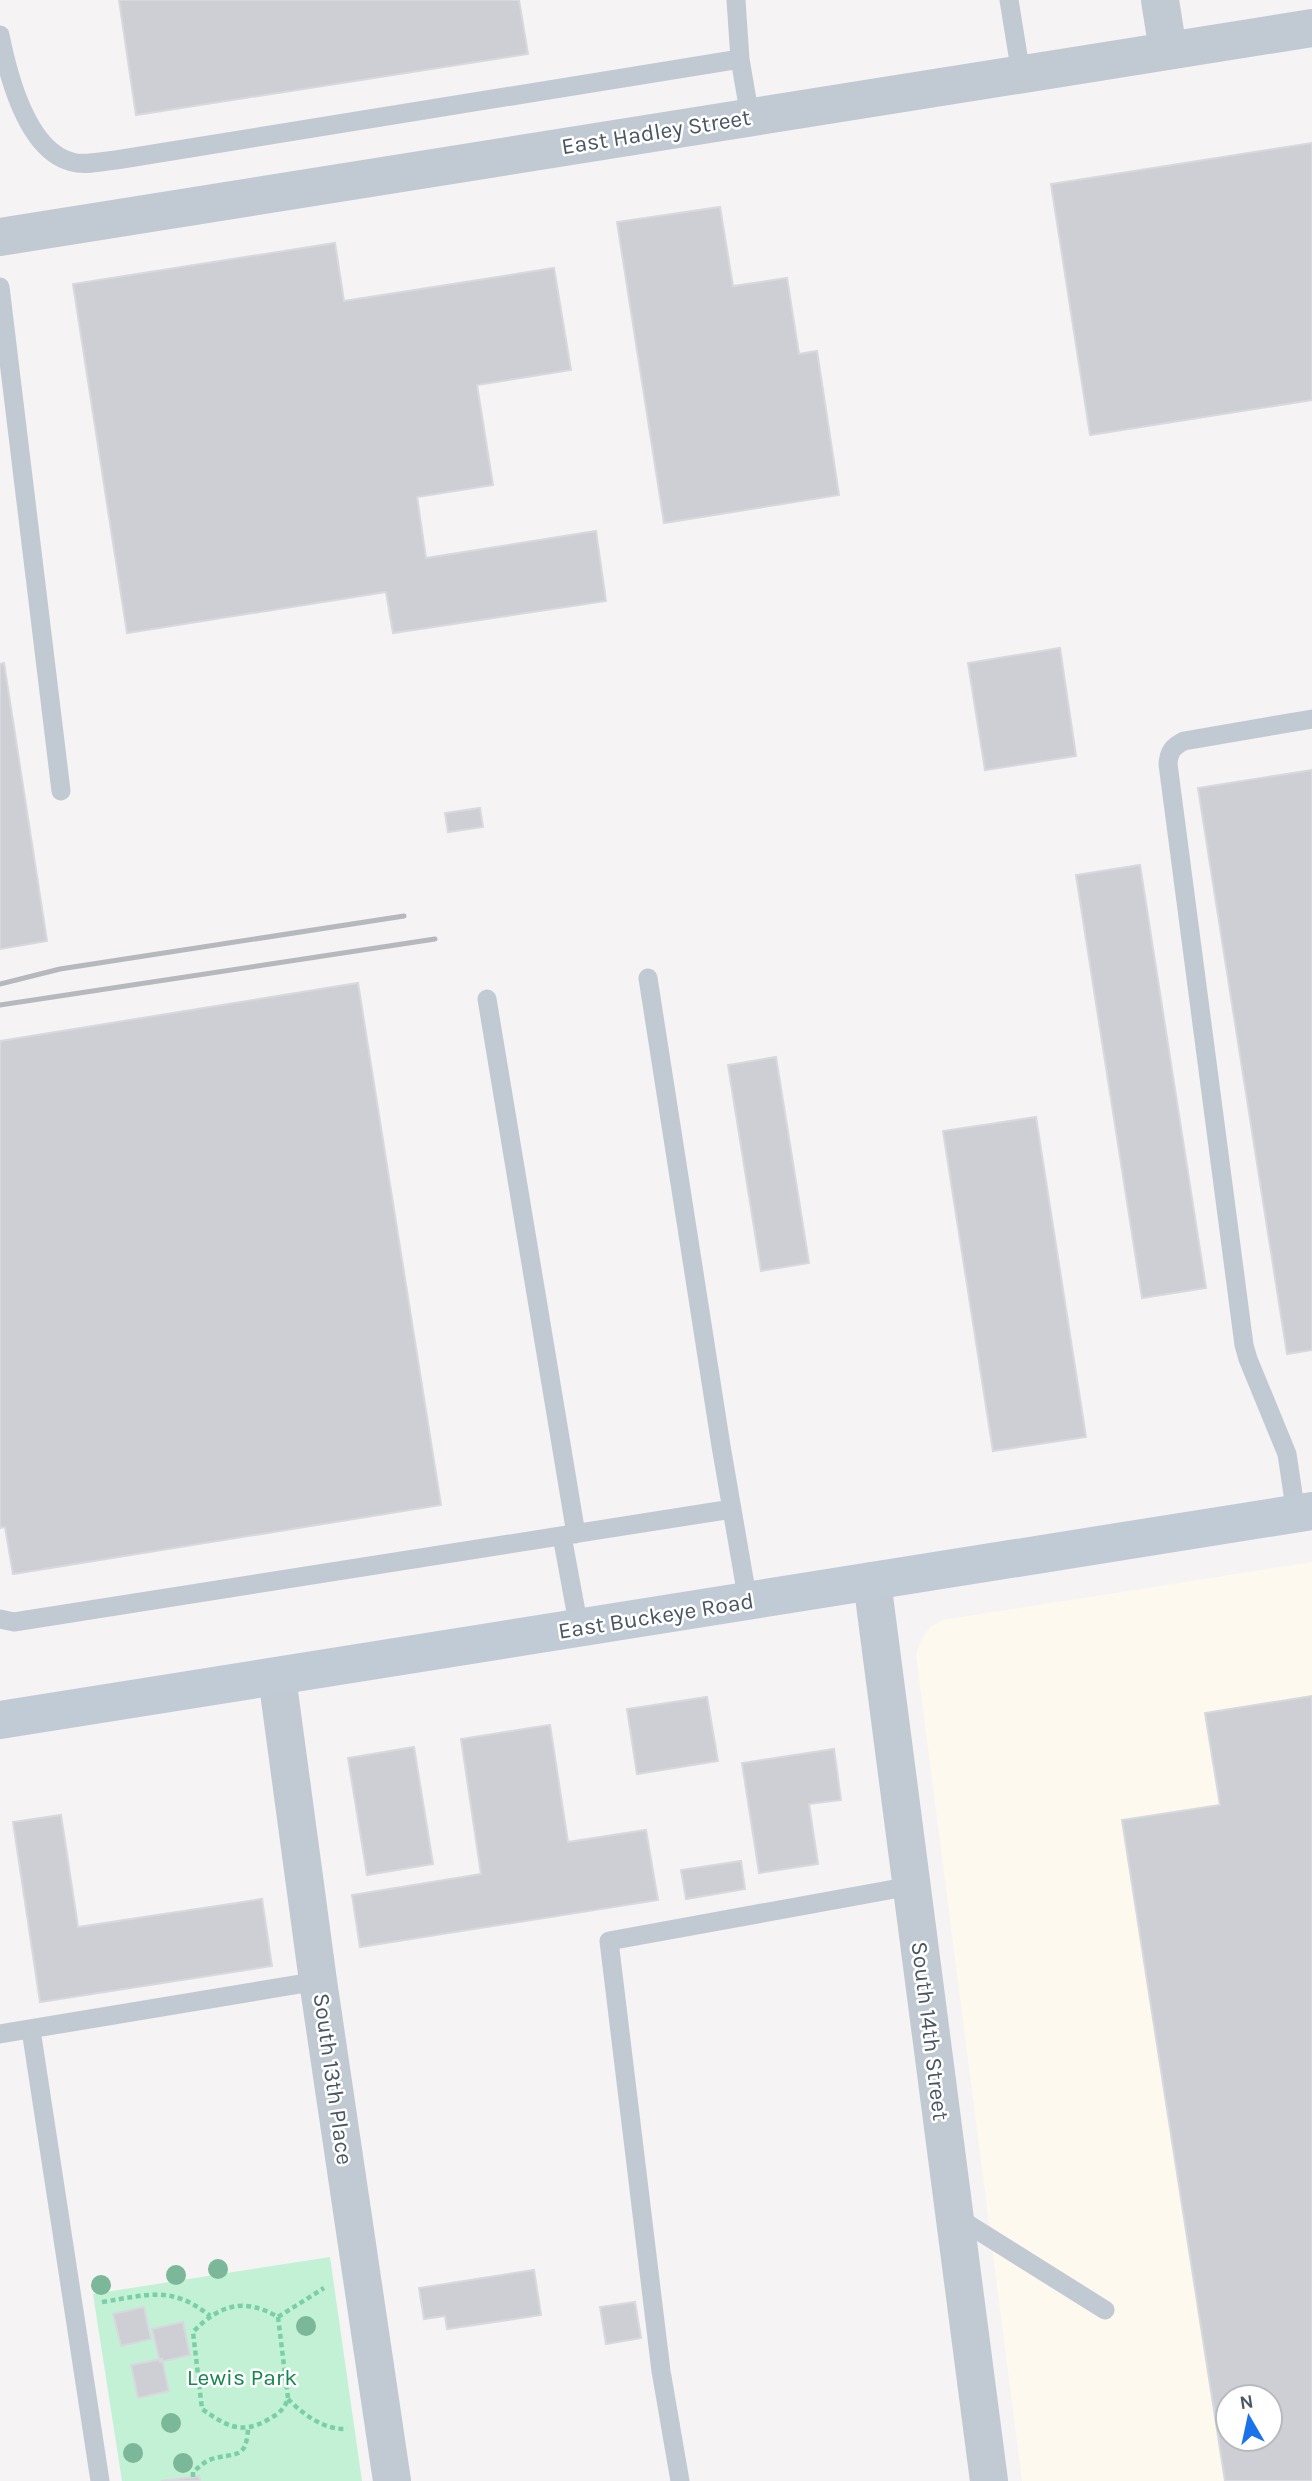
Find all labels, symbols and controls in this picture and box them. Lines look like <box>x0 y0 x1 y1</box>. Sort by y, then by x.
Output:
street label: East Hadley Street <box>560 104 753 160</box>
street label: East Buckeye Road <box>556 1587 756 1645</box>
street label: South 14th Street <box>906 1940 954 2122</box>
street label: South 13th Place <box>308 1991 358 2167</box>
park label: Lewis Park <box>187 2364 297 2391</box>
north arrow <box>1214 2383 1284 2453</box>
text: N <box>1238 2390 1255 2414</box>

